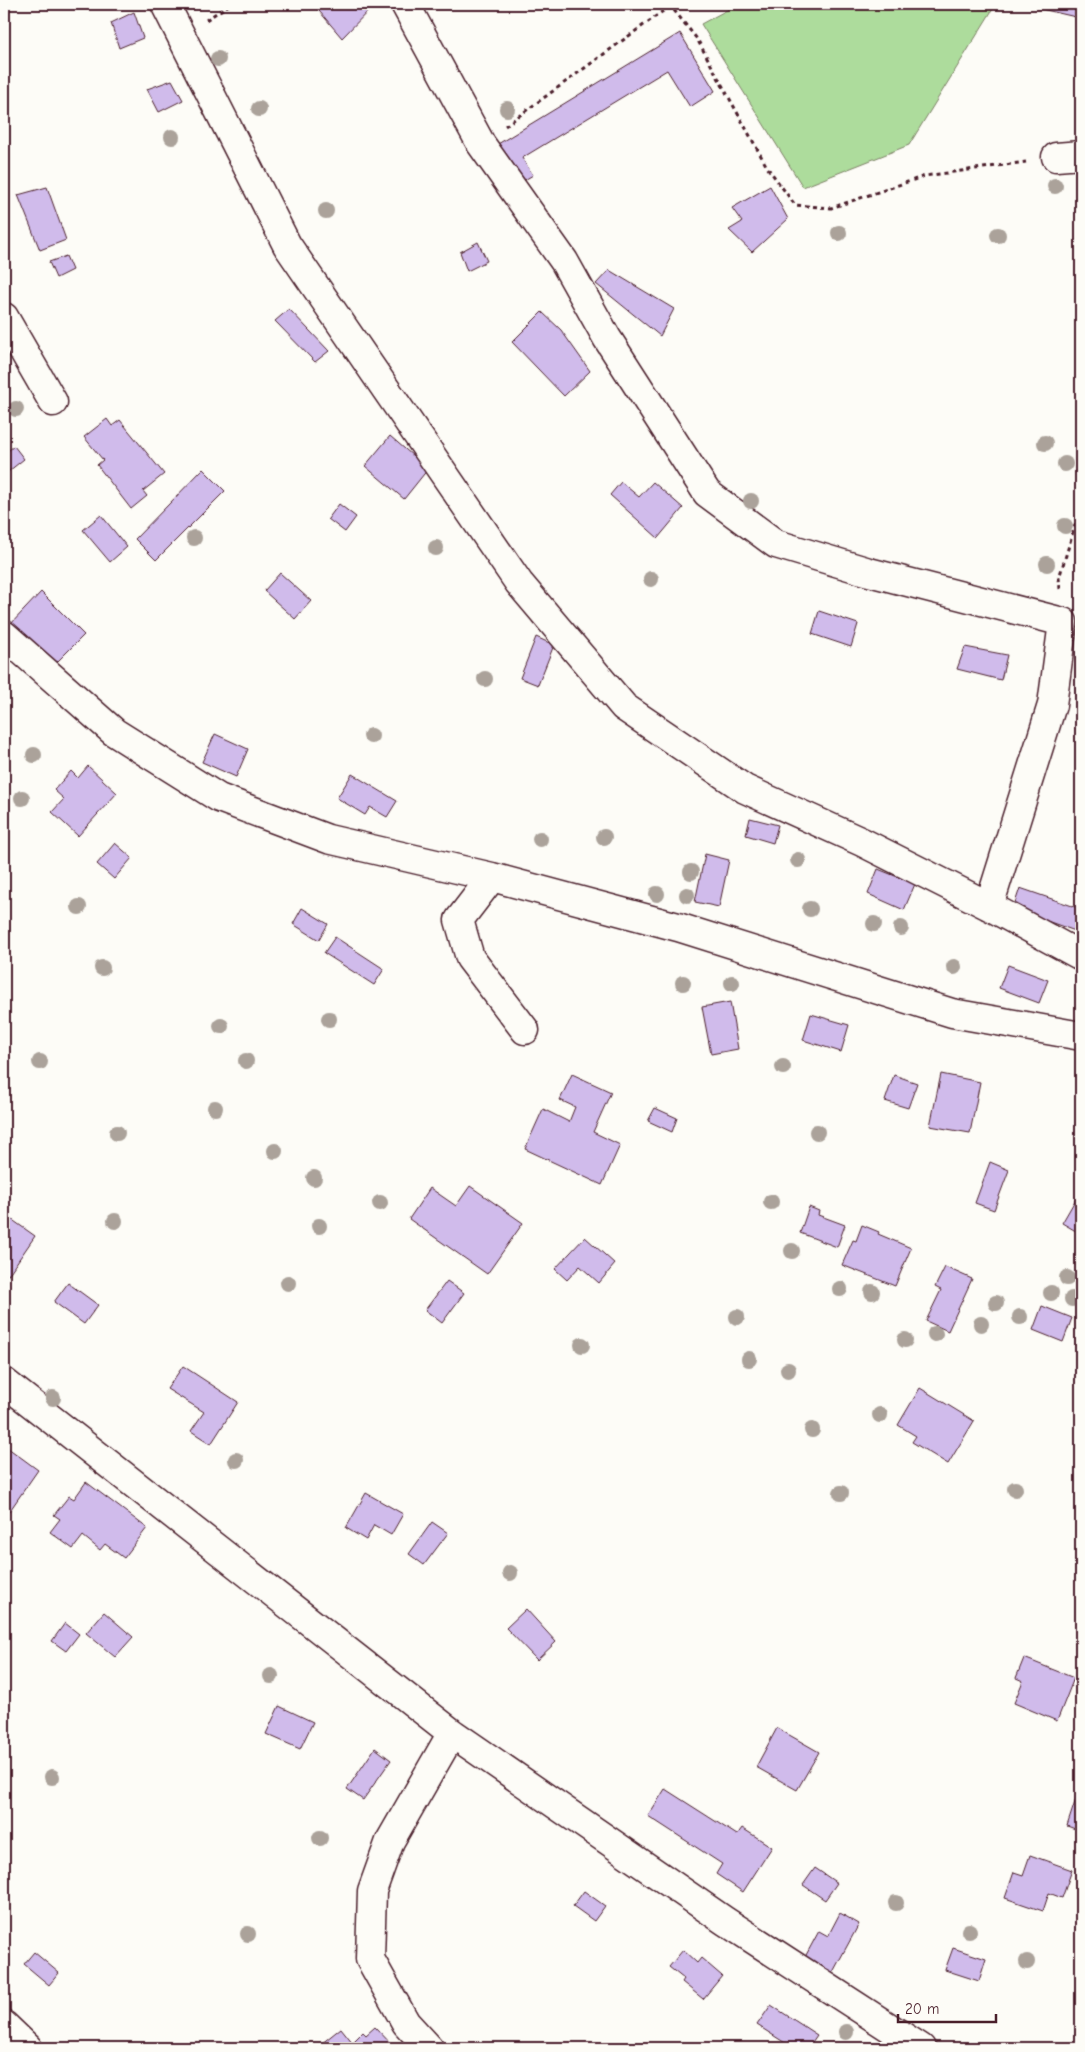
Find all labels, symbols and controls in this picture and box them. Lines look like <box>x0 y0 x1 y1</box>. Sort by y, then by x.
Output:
scale bar <box>898 1992 995 2024</box>
text: 20 m <box>905 2000 939 2018</box>

